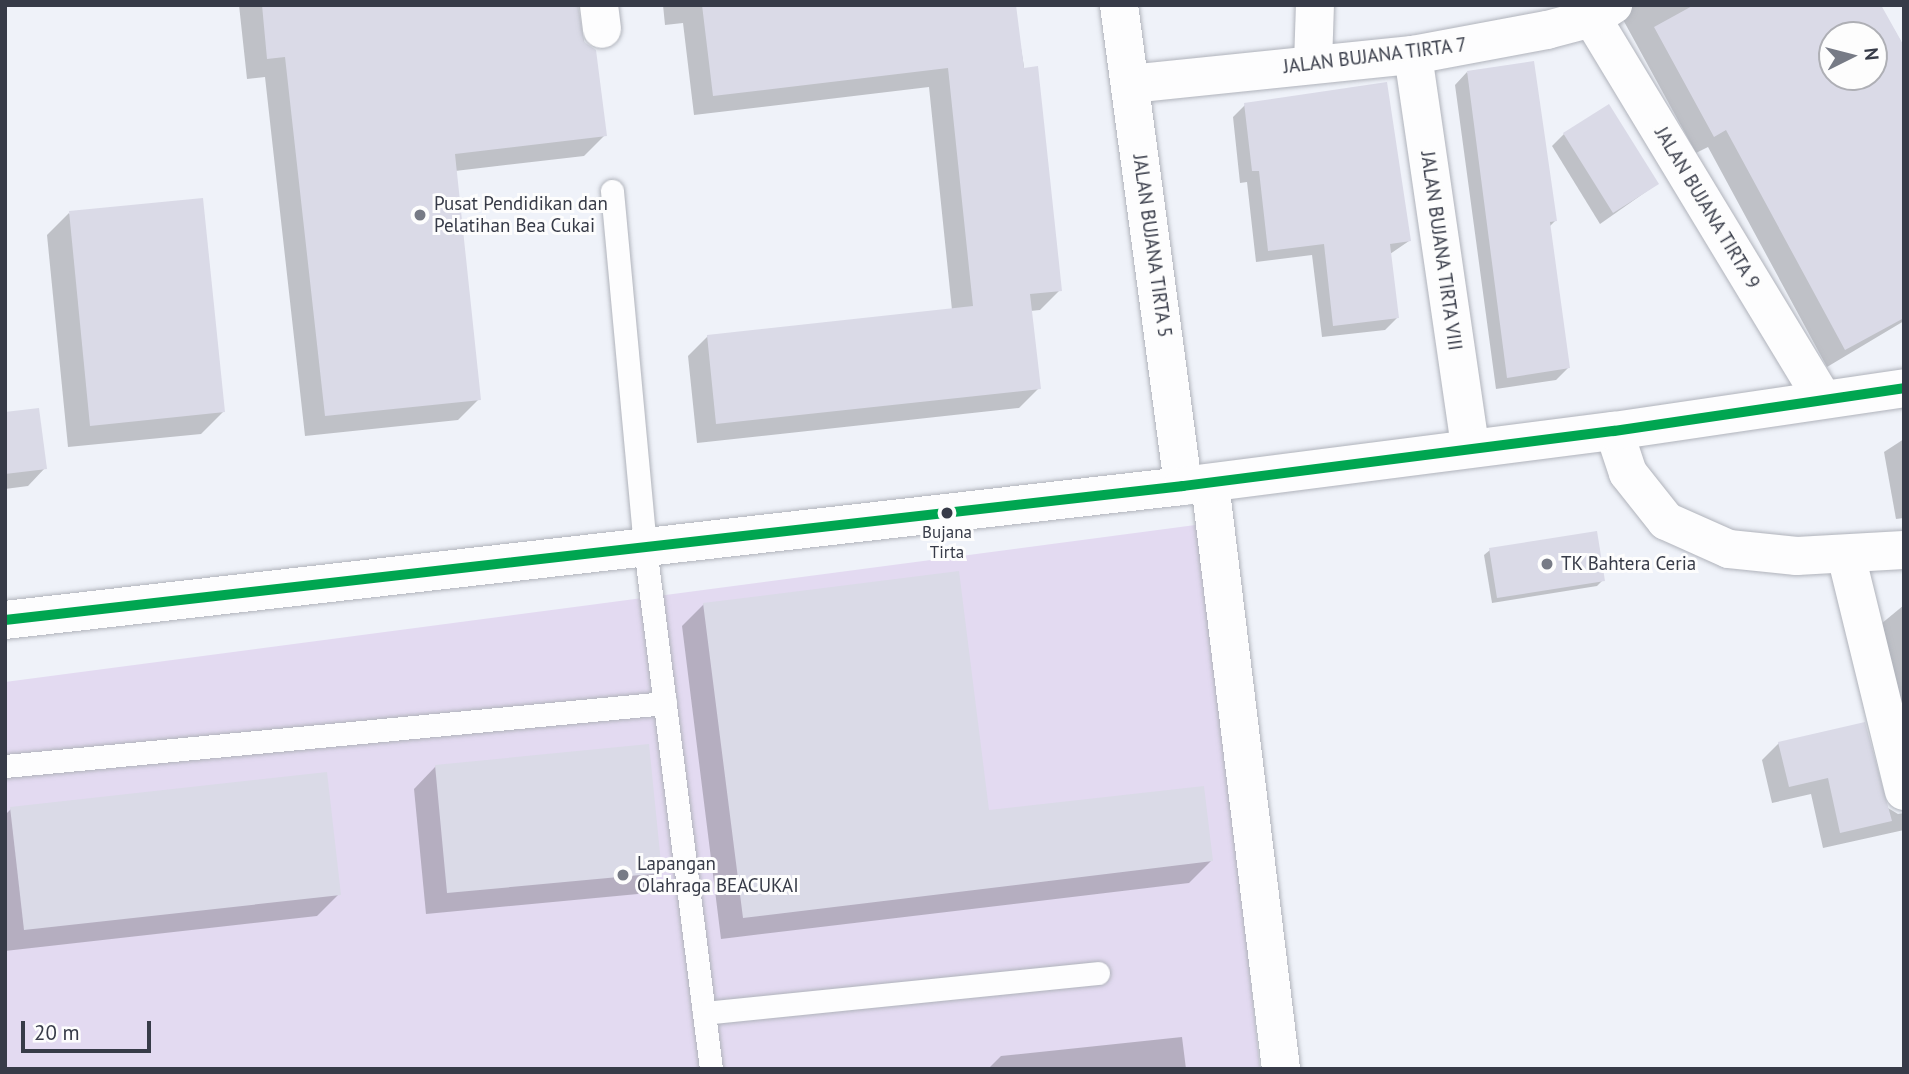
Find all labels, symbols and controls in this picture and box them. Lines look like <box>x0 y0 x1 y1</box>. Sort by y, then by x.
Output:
north arrow <box>1818 21 1888 91</box>
street label: JALAN BUJANA TIRTA 7 <box>1281 33 1469 79</box>
text: N <box>1859 47 1884 61</box>
street label: JALAN BUJANA TIRTA 9 <box>1649 122 1765 294</box>
street label: JALAN BUJANA TIRTA VIII <box>1416 149 1466 353</box>
street label: JALAN BUJANA TIRTA 5 <box>1128 152 1176 340</box>
place label: Pusat Pendidikan dan Pelatihan Bea Cukai <box>434 193 608 237</box>
marker: Pusat Pendidikan dan Pelatihan Bea Cukai <box>412 207 428 223</box>
marker: Bujana Tirta <box>940 506 954 520</box>
place label: Bujana Tirta <box>922 523 972 563</box>
place label: TK Bahtera Ceria <box>1561 553 1697 575</box>
marker: TK Bahtera Ceria <box>1539 556 1555 572</box>
place label: Lapangan Olahraga BEACUKAI <box>637 853 799 897</box>
marker: Lapangan Olahraga BEACUKAI <box>615 867 631 883</box>
scale bar <box>24 1007 154 1052</box>
text: 20 m <box>34 1019 80 1046</box>

